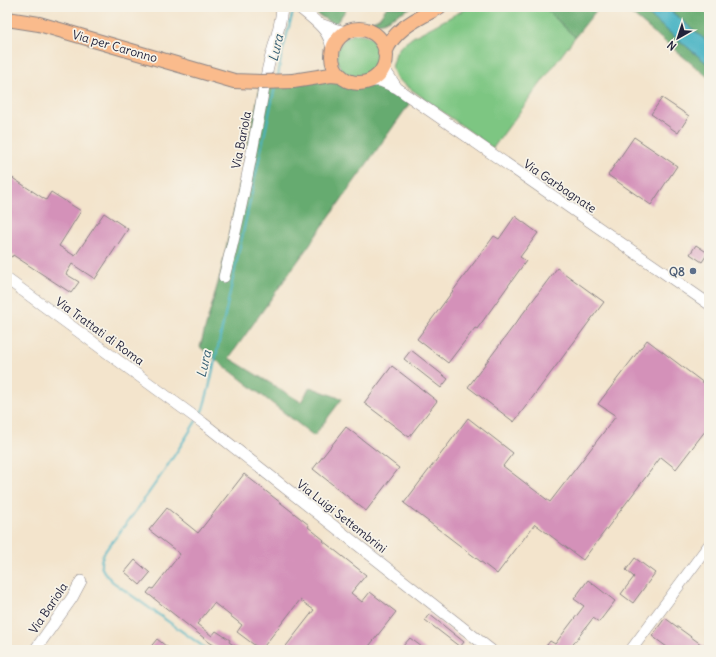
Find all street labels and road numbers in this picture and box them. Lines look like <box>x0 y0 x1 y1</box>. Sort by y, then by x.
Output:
street label: Via per Caronno <box>71 27 160 65</box>
street label: Via Bariola <box>228 110 254 170</box>
street label: Via Garbagnate <box>521 156 599 216</box>
street label: Via Trattati di Roma <box>53 294 147 368</box>
street label: Via Luigi Settembrini <box>294 476 390 556</box>
street label: Via Bariola <box>25 579 71 636</box>

